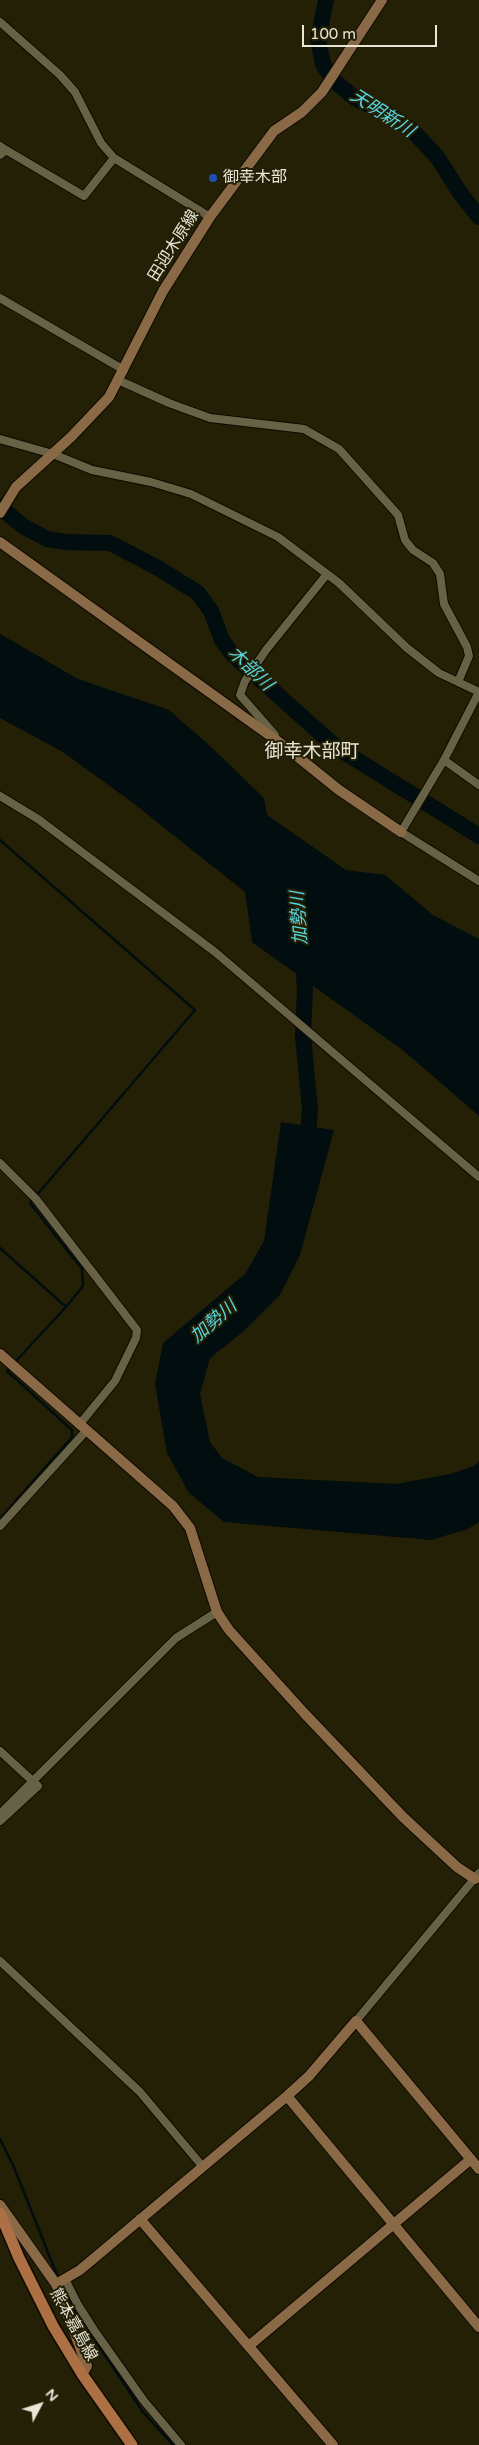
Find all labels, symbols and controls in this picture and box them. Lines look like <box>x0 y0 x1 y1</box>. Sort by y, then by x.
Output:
scale bar <box>304 15 439 47</box>
text: 100 m <box>310 25 356 43</box>
water label: 天明新川 <box>346 85 418 143</box>
place label: 御幸木部 <box>223 168 287 188</box>
marker: 御幸木部 <box>207 172 219 184</box>
street label: 田迎木原線 <box>145 207 203 285</box>
water label: 木部川 <box>223 642 277 696</box>
district label: 御幸木部町 <box>265 741 359 763</box>
water label: 加勢川 <box>287 890 313 946</box>
water label: 加勢川 <box>187 1296 241 1348</box>
street label: 熊本嘉島線 <box>45 2285 101 2365</box>
north arrow <box>15 2380 65 2430</box>
text: N <box>42 2385 62 2405</box>

